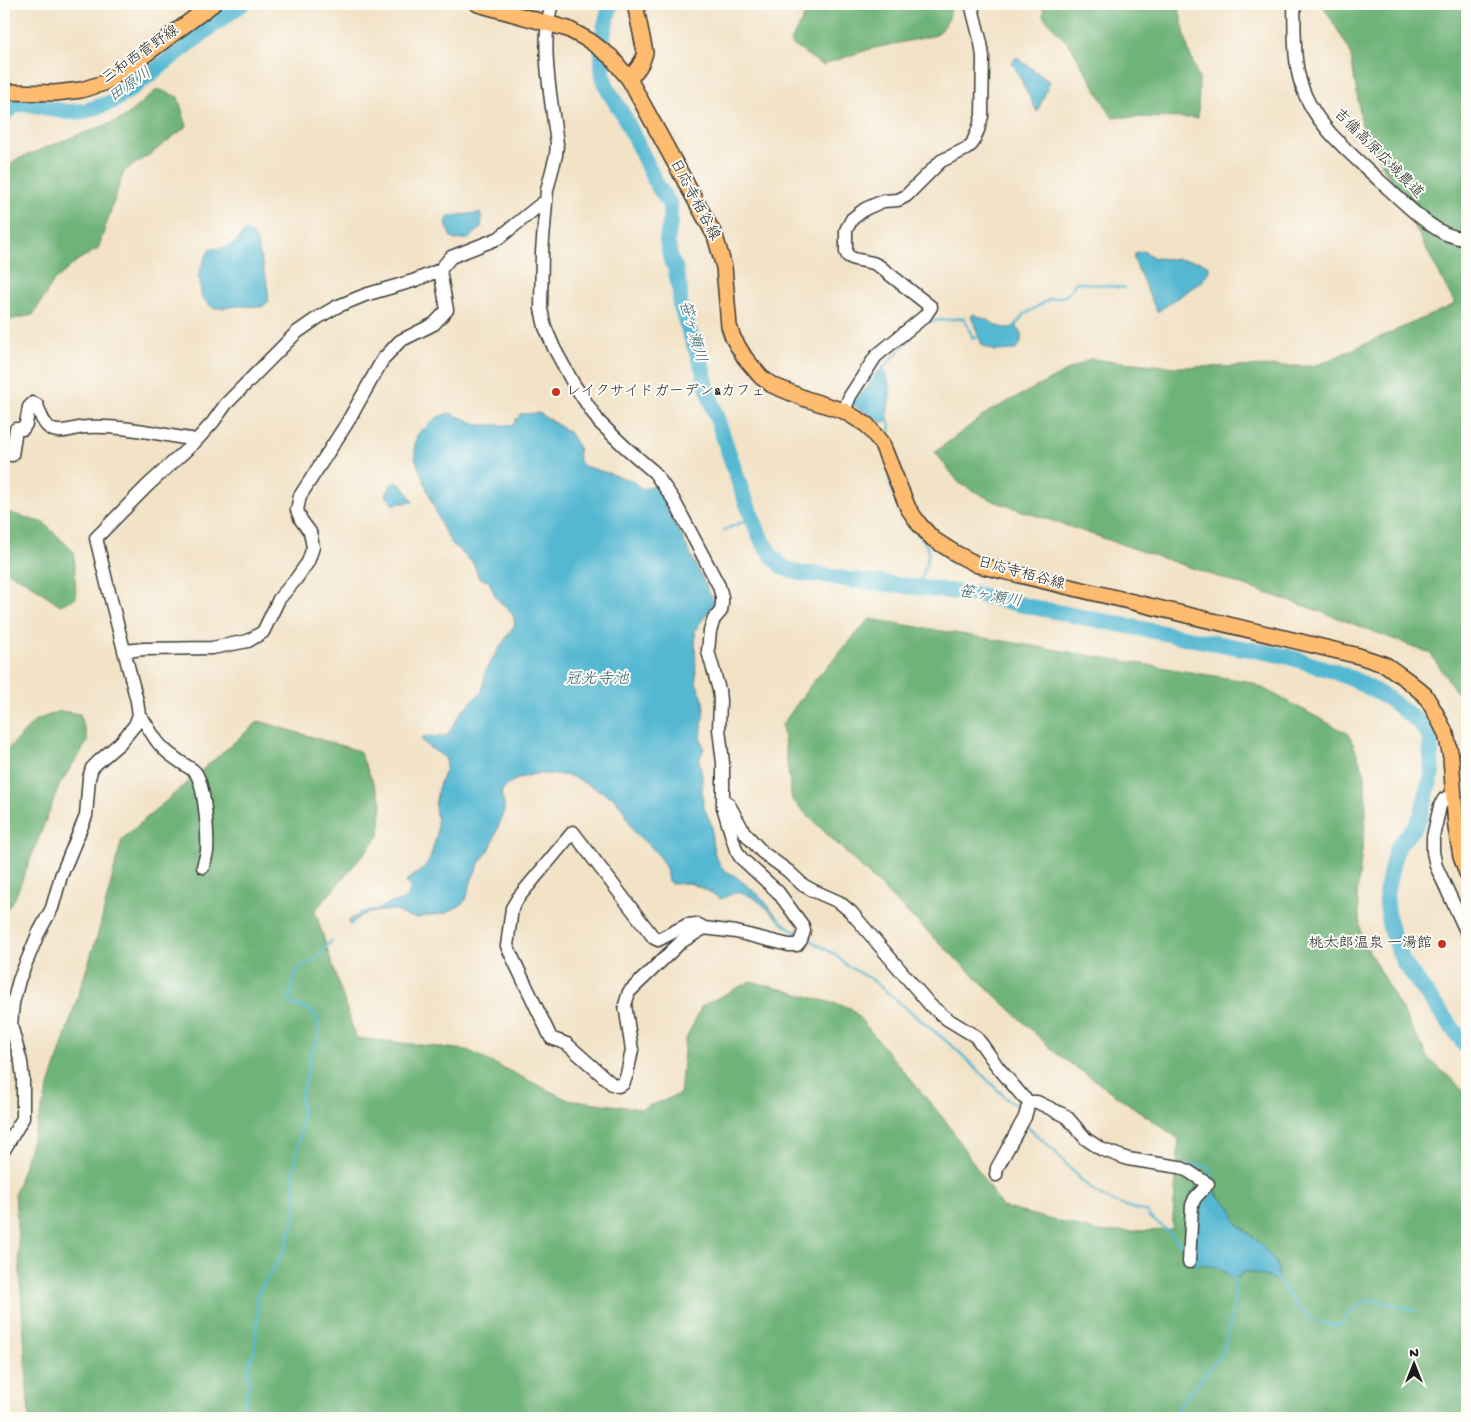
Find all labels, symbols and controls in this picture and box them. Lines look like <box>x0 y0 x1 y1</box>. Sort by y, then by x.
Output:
street label: 三和西菅野線 <box>98 21 183 88</box>
water label: 田原川 <box>105 64 156 108</box>
street label: 吉備高原広域農道 <box>1329 104 1428 203</box>
street label: 日応寺栢谷線 <box>665 156 724 244</box>
water label: 笹ヶ瀬川 <box>673 298 710 365</box>
place label: レイクサイドガーデン&カフェ <box>566 383 766 401</box>
marker: レイクサイドガーデン&カフェ <box>550 386 562 398</box>
street label: 日応寺栢谷線 <box>975 553 1067 594</box>
water label: 笹ヶ瀬川 <box>957 582 1023 613</box>
water label: 冠光寺池 <box>565 670 630 690</box>
place label: 桃太郎温泉 一湯館 <box>1308 934 1432 953</box>
marker: 桃太郎温泉 一湯館 <box>1436 938 1448 950</box>
north arrow <box>1388 1340 1438 1390</box>
text: N <box>1409 1345 1419 1362</box>

